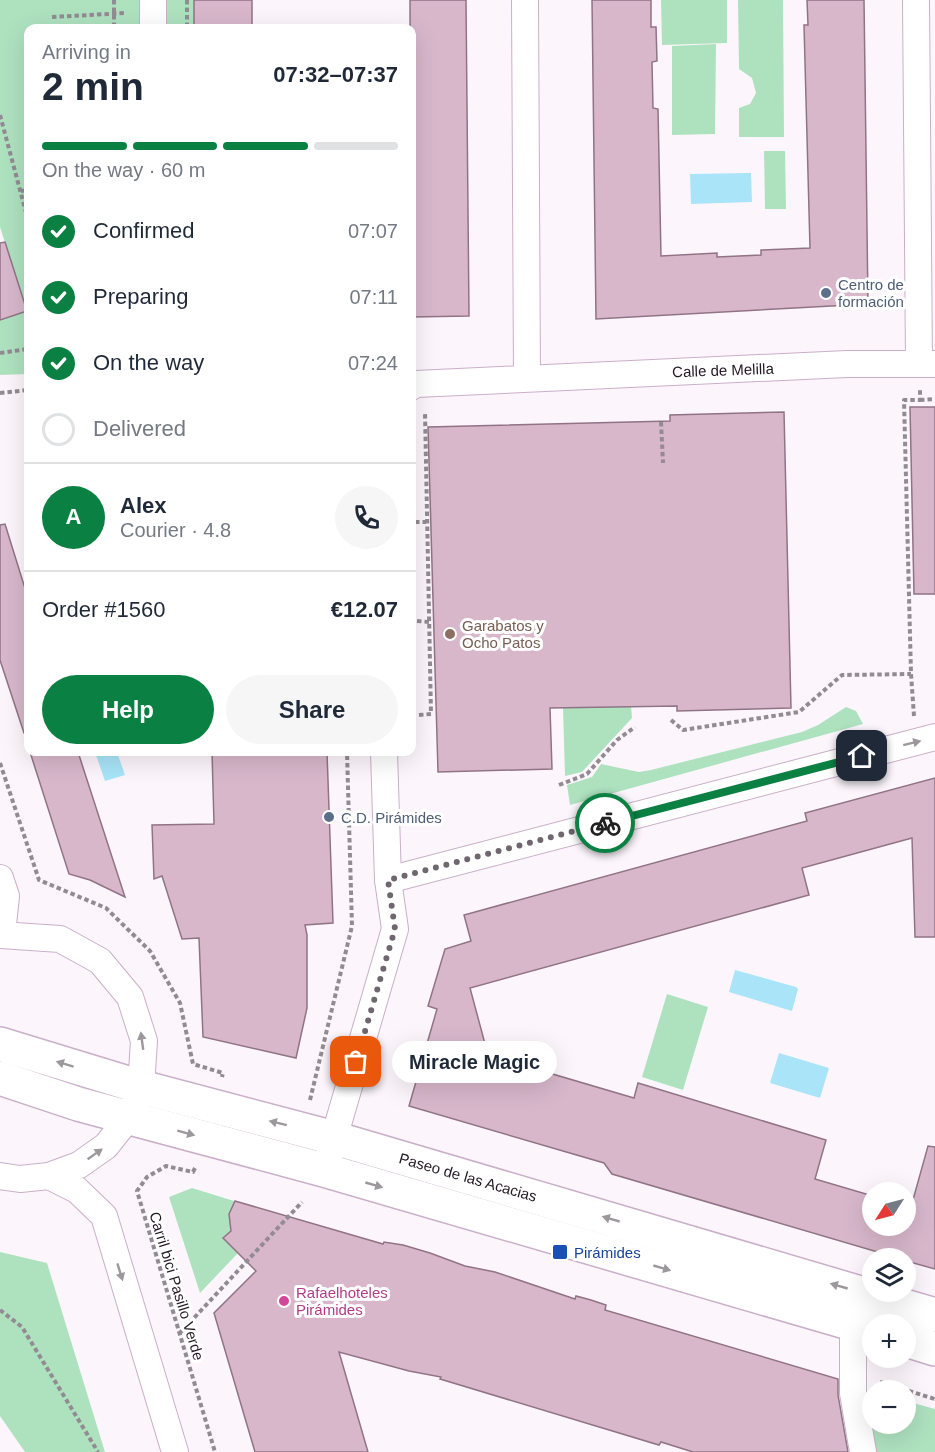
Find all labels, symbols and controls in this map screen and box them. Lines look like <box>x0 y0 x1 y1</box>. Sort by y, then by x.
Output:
text: Arriving in <box>42 41 131 63</box>
text: 07:32–07:37 <box>273 62 398 87</box>
text: 2 min <box>42 65 144 108</box>
text: On the way · 60 m <box>42 159 205 181</box>
icon: check <box>42 215 75 248</box>
text: Confirmed <box>93 218 194 243</box>
text: 07:07 <box>348 220 398 242</box>
place label: Centro de formación <box>838 276 904 310</box>
icon: check <box>42 281 75 314</box>
text: Preparing <box>93 284 188 309</box>
text: 07:11 <box>349 286 398 308</box>
marker: Centro de formación <box>819 286 833 300</box>
icon: check <box>42 347 75 380</box>
text: On the way <box>93 350 204 375</box>
text: 07:24 <box>348 352 398 374</box>
street label: Calle de Melilla <box>672 360 775 380</box>
text: Delivered <box>93 416 186 441</box>
button: phone <box>335 486 398 549</box>
text: Alex <box>120 493 166 518</box>
text: A <box>66 504 81 529</box>
text: Courier · 4.8 <box>120 519 231 541</box>
text: Order #1560 <box>42 597 166 622</box>
text: €12.07 <box>331 597 398 622</box>
place label: Garabatos y Ocho Patos <box>462 617 544 651</box>
marker: Garabatos y Ocho Patos <box>443 627 457 641</box>
button: Help <box>42 675 214 744</box>
button: Share <box>226 675 398 744</box>
pin <box>836 730 887 781</box>
one-way arrow <box>903 738 921 748</box>
icon: home <box>845 739 878 772</box>
courier <box>575 793 635 853</box>
icon: bike <box>589 807 622 840</box>
place label: C.D. Pirámides <box>341 809 442 826</box>
marker: C.D. Pirámides <box>322 810 336 824</box>
one-way arrow <box>138 1031 147 1050</box>
pin <box>330 1036 381 1087</box>
callout: Miracle Magic <box>392 1041 557 1083</box>
icon: bag <box>339 1045 372 1078</box>
text: Miracle Magic <box>409 1051 540 1073</box>
one-way arrow <box>56 1059 74 1068</box>
one-way arrow <box>268 1118 287 1128</box>
one-way arrow <box>176 1128 195 1138</box>
one-way arrow <box>86 1148 102 1160</box>
street label: Paseo de las Acacias <box>397 1149 539 1205</box>
one-way arrow <box>365 1181 383 1190</box>
north arrow <box>862 1182 916 1236</box>
map controls <box>862 1182 916 1434</box>
street label: Carril bici Pasillo Verde <box>146 1210 208 1362</box>
one-way arrow <box>602 1214 620 1223</box>
marker: Pirámides <box>551 1243 569 1261</box>
place label: Pirámides <box>574 1244 641 1261</box>
button: layers <box>862 1248 916 1302</box>
one-way arrow <box>116 1263 125 1281</box>
one-way arrow <box>653 1264 671 1273</box>
one-way arrow <box>830 1281 848 1290</box>
place label: Rafaelhoteles Pirámides <box>296 1284 388 1318</box>
marker: Rafaelhoteles Pirámides <box>277 1294 291 1308</box>
button: + <box>862 1314 916 1368</box>
button: − <box>862 1380 916 1434</box>

